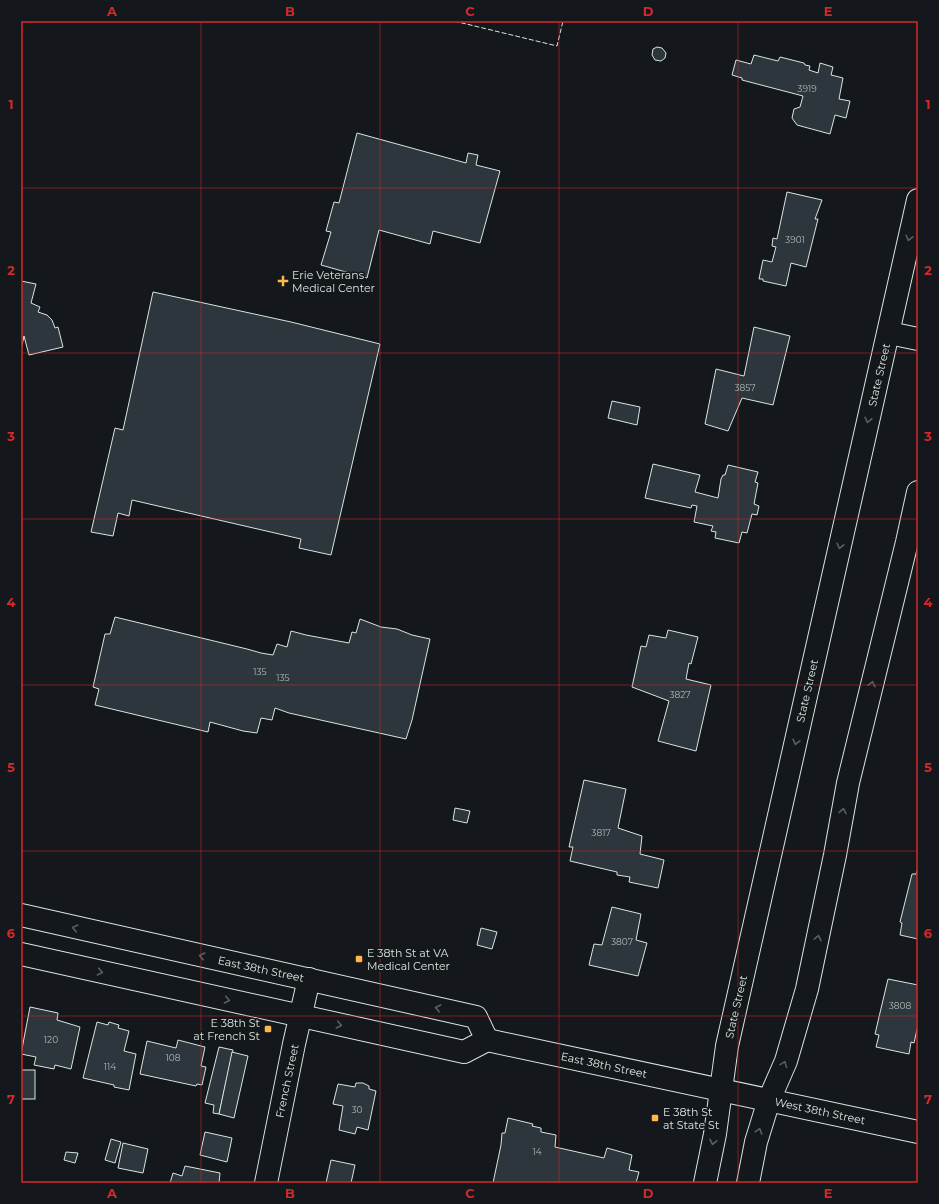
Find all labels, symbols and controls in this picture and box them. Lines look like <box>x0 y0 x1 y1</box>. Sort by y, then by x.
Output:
text: A <box>106 3 118 19</box>
text: B <box>285 3 295 19</box>
text: C <box>465 3 475 19</box>
text: D <box>643 3 654 19</box>
text: E <box>824 3 833 19</box>
house number: 3919 <box>797 83 817 94</box>
text: 1 <box>8 96 14 112</box>
text: 1 <box>925 96 931 112</box>
house number: 3901 <box>785 234 805 245</box>
one-way arrow <box>906 235 914 241</box>
text: 2 <box>7 262 15 278</box>
text: 2 <box>924 262 932 278</box>
place label: Erie Veterans Medical Center <box>292 268 375 295</box>
marker: Erie Veterans Medical Center <box>277 275 289 287</box>
street label: State Street <box>865 341 893 408</box>
house number: 3857 <box>734 382 756 393</box>
one-way arrow <box>865 417 873 423</box>
text: 3 <box>6 428 15 444</box>
text: 3 <box>923 428 932 444</box>
one-way arrow <box>836 543 844 550</box>
text: 4 <box>7 594 16 610</box>
text: 4 <box>924 594 933 610</box>
street label: State Street <box>793 657 821 724</box>
house number: 135 <box>253 666 267 677</box>
house number: 135 <box>276 672 290 683</box>
one-way arrow <box>867 681 876 688</box>
house number: 3827 <box>669 689 691 700</box>
one-way arrow <box>792 738 800 745</box>
text: 5 <box>7 759 15 775</box>
text: 5 <box>924 759 932 775</box>
one-way arrow <box>839 808 847 814</box>
house number: 3817 <box>591 827 611 838</box>
one-way arrow <box>72 924 78 932</box>
text: 6 <box>7 925 16 941</box>
text: 6 <box>924 925 933 941</box>
one-way arrow <box>813 935 821 941</box>
house number: 3807 <box>611 936 633 947</box>
place label: E 38th St at VA Medical Center <box>367 946 450 973</box>
one-way arrow <box>198 953 205 961</box>
street label: East 38th Street <box>217 953 306 985</box>
marker: E 38th St at VA Medical Center <box>354 954 364 964</box>
one-way arrow <box>97 967 103 975</box>
street label: State Street <box>722 973 750 1040</box>
one-way arrow <box>224 995 230 1003</box>
house number: 3808 <box>889 1000 912 1011</box>
one-way arrow <box>435 1005 441 1013</box>
place label: E 38th St at French St <box>193 1016 261 1043</box>
one-way arrow <box>336 1020 342 1028</box>
marker: E 38th St at French St <box>263 1024 273 1034</box>
house number: 120 <box>44 1034 58 1045</box>
street label: French Street <box>272 1042 302 1119</box>
street label: East 38th Street <box>560 1049 649 1081</box>
house number: 108 <box>166 1052 181 1063</box>
one-way arrow <box>780 1060 788 1067</box>
house number: 114 <box>104 1061 116 1072</box>
text: 7 <box>7 1091 15 1107</box>
text: 7 <box>924 1091 932 1107</box>
street label: West 38th Street <box>773 1095 867 1128</box>
house number: 30 <box>351 1104 363 1115</box>
place label: E 38th St at State St <box>663 1105 720 1132</box>
marker: E 38th St at State St <box>650 1113 660 1123</box>
one-way arrow <box>755 1128 763 1135</box>
one-way arrow <box>710 1139 718 1145</box>
house number: 14 <box>532 1146 542 1157</box>
text: A <box>106 1185 118 1201</box>
text: B <box>285 1185 295 1201</box>
text: C <box>465 1185 475 1201</box>
text: D <box>643 1185 654 1201</box>
text: E <box>824 1185 833 1201</box>

